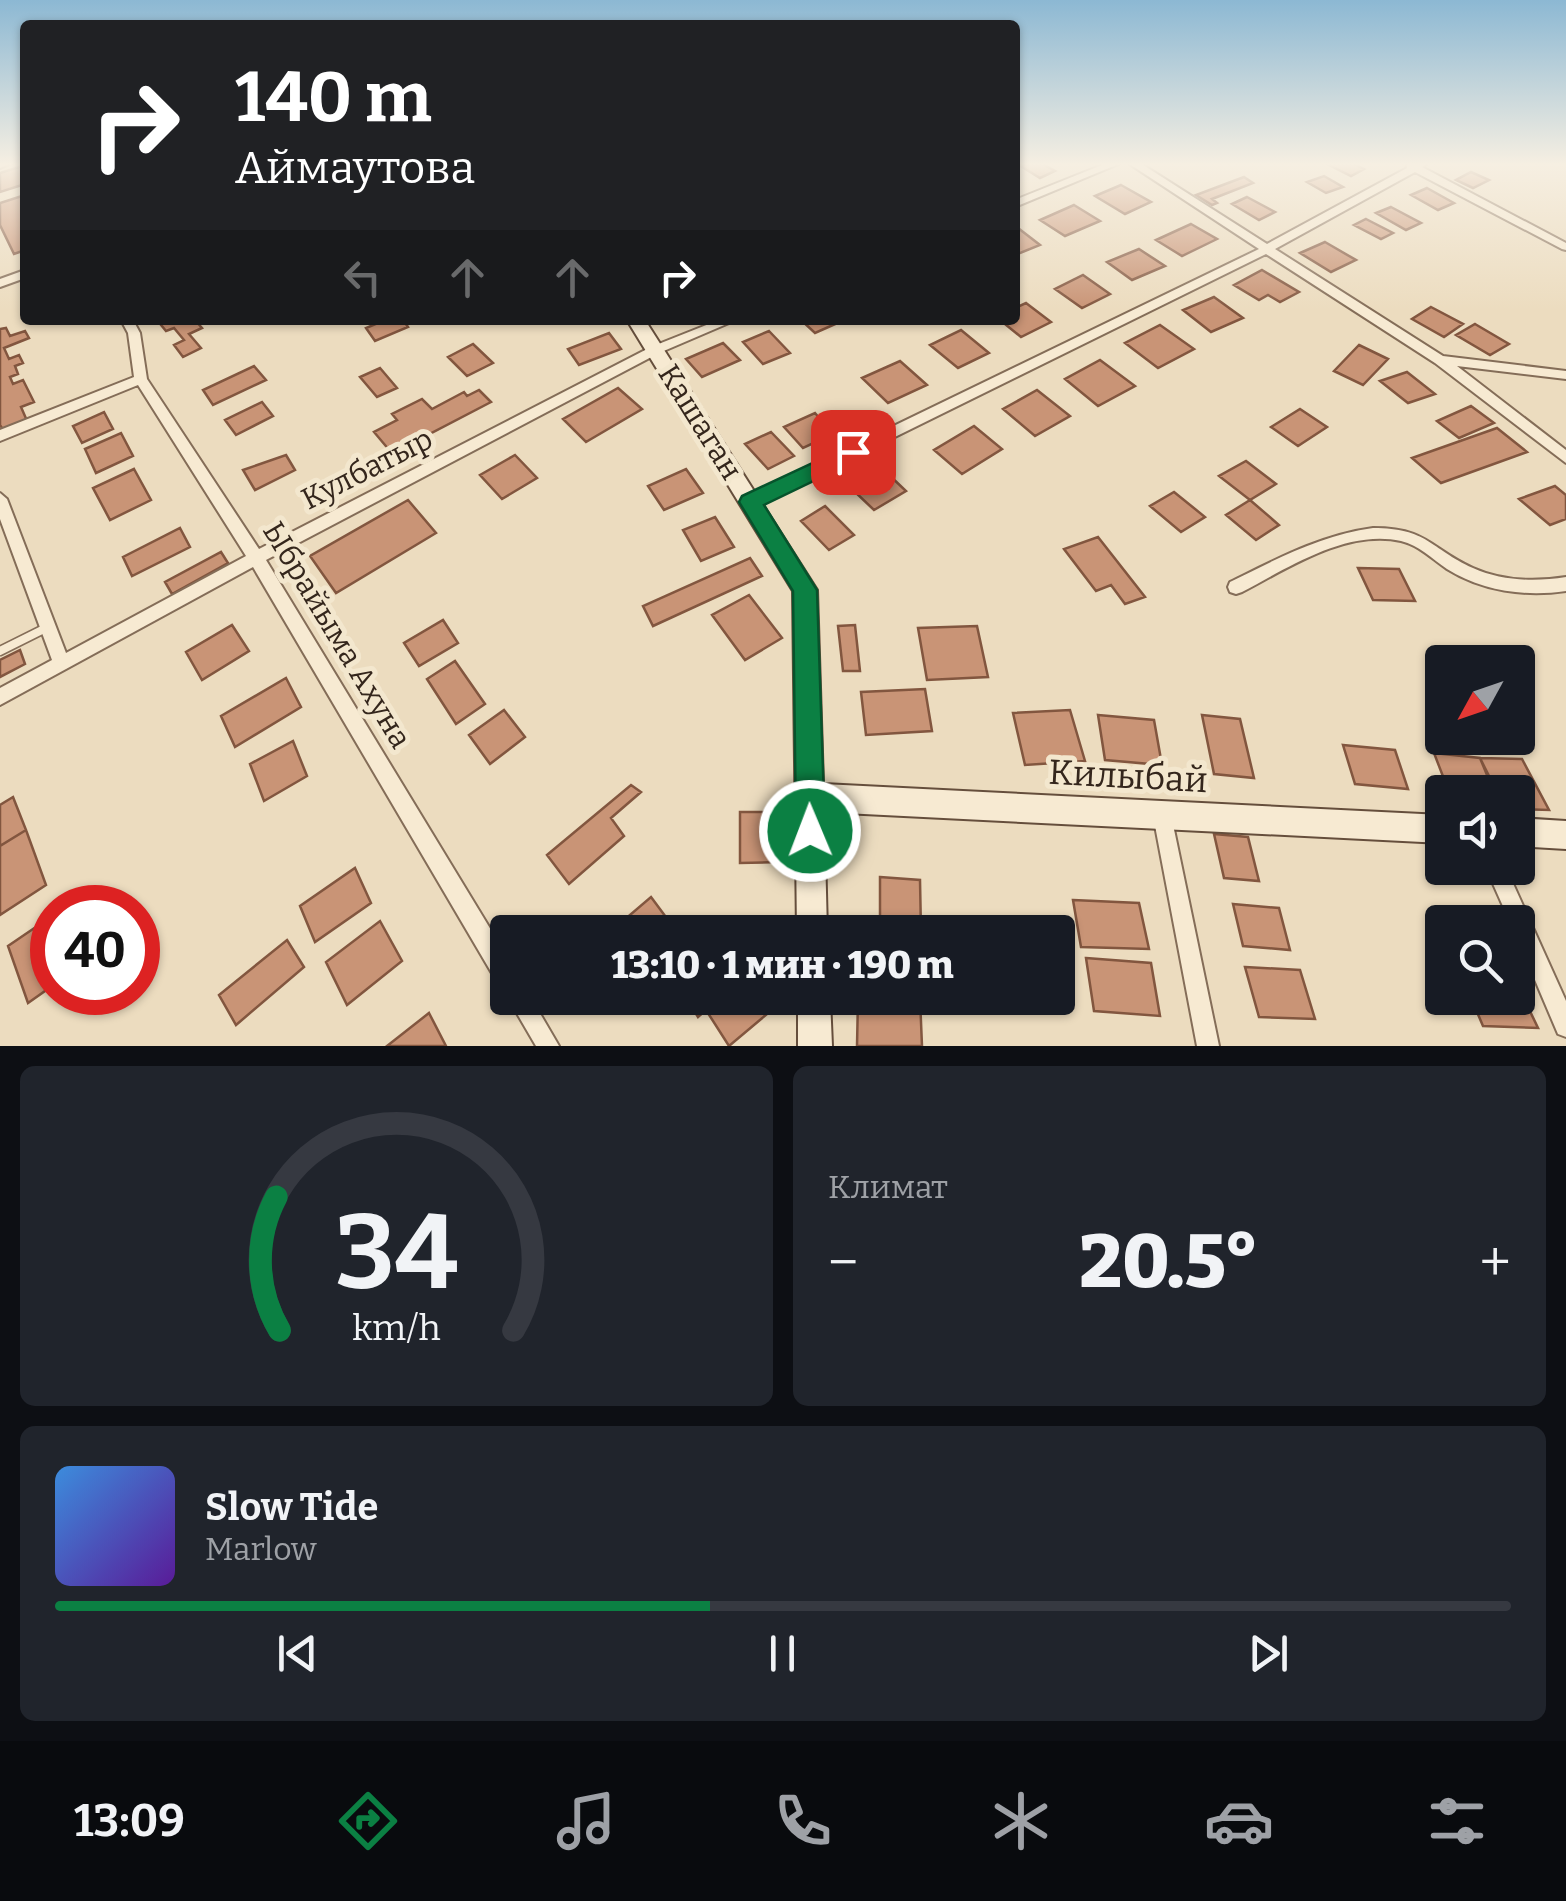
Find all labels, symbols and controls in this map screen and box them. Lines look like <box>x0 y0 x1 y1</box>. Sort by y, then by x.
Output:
text: 140 m <box>235 56 432 140</box>
icon: right <box>70 60 200 190</box>
text: Аймаутова <box>235 141 475 195</box>
icon: left <box>335 250 390 305</box>
icon: ahead <box>440 250 495 305</box>
icon: ahead <box>545 250 600 305</box>
icon: right <box>650 250 705 305</box>
street label: Кашаган <box>651 358 749 486</box>
pin <box>811 410 896 495</box>
street label: Кулбатыр <box>296 421 438 517</box>
icon: arrive <box>826 425 881 480</box>
street label: Ыбрайыма Ахуна <box>255 515 419 755</box>
north arrow <box>1425 645 1535 755</box>
map controls <box>1425 645 1535 1015</box>
street label: Килыбай <box>1048 751 1208 801</box>
button: sound <box>1425 775 1535 885</box>
position arrow <box>758 779 862 883</box>
speed limit sign: 40 <box>30 885 160 1015</box>
button: search <box>1425 905 1535 1015</box>
text: 13:10 · 1 мин · 190 m <box>611 942 954 988</box>
text: Климат <box>828 1168 948 1206</box>
text: 34 <box>335 1191 458 1316</box>
text: 20.5° <box>1079 1217 1259 1307</box>
text: − <box>828 1230 858 1296</box>
text: + <box>1480 1230 1511 1296</box>
text: km/h <box>352 1307 441 1349</box>
text: Slow Tide <box>205 1484 378 1530</box>
text: Marlow <box>205 1530 317 1568</box>
icon: previous <box>270 1626 325 1681</box>
icon: pause <box>755 1626 810 1681</box>
icon: next <box>1241 1626 1296 1681</box>
icon: directions <box>333 1786 403 1856</box>
icon: music <box>551 1786 621 1856</box>
icon: phone <box>768 1786 838 1856</box>
icon: climate <box>986 1786 1056 1856</box>
icon: car <box>1204 1786 1274 1856</box>
icon: filters <box>1422 1786 1492 1856</box>
text: 13:09 <box>74 1794 185 1848</box>

